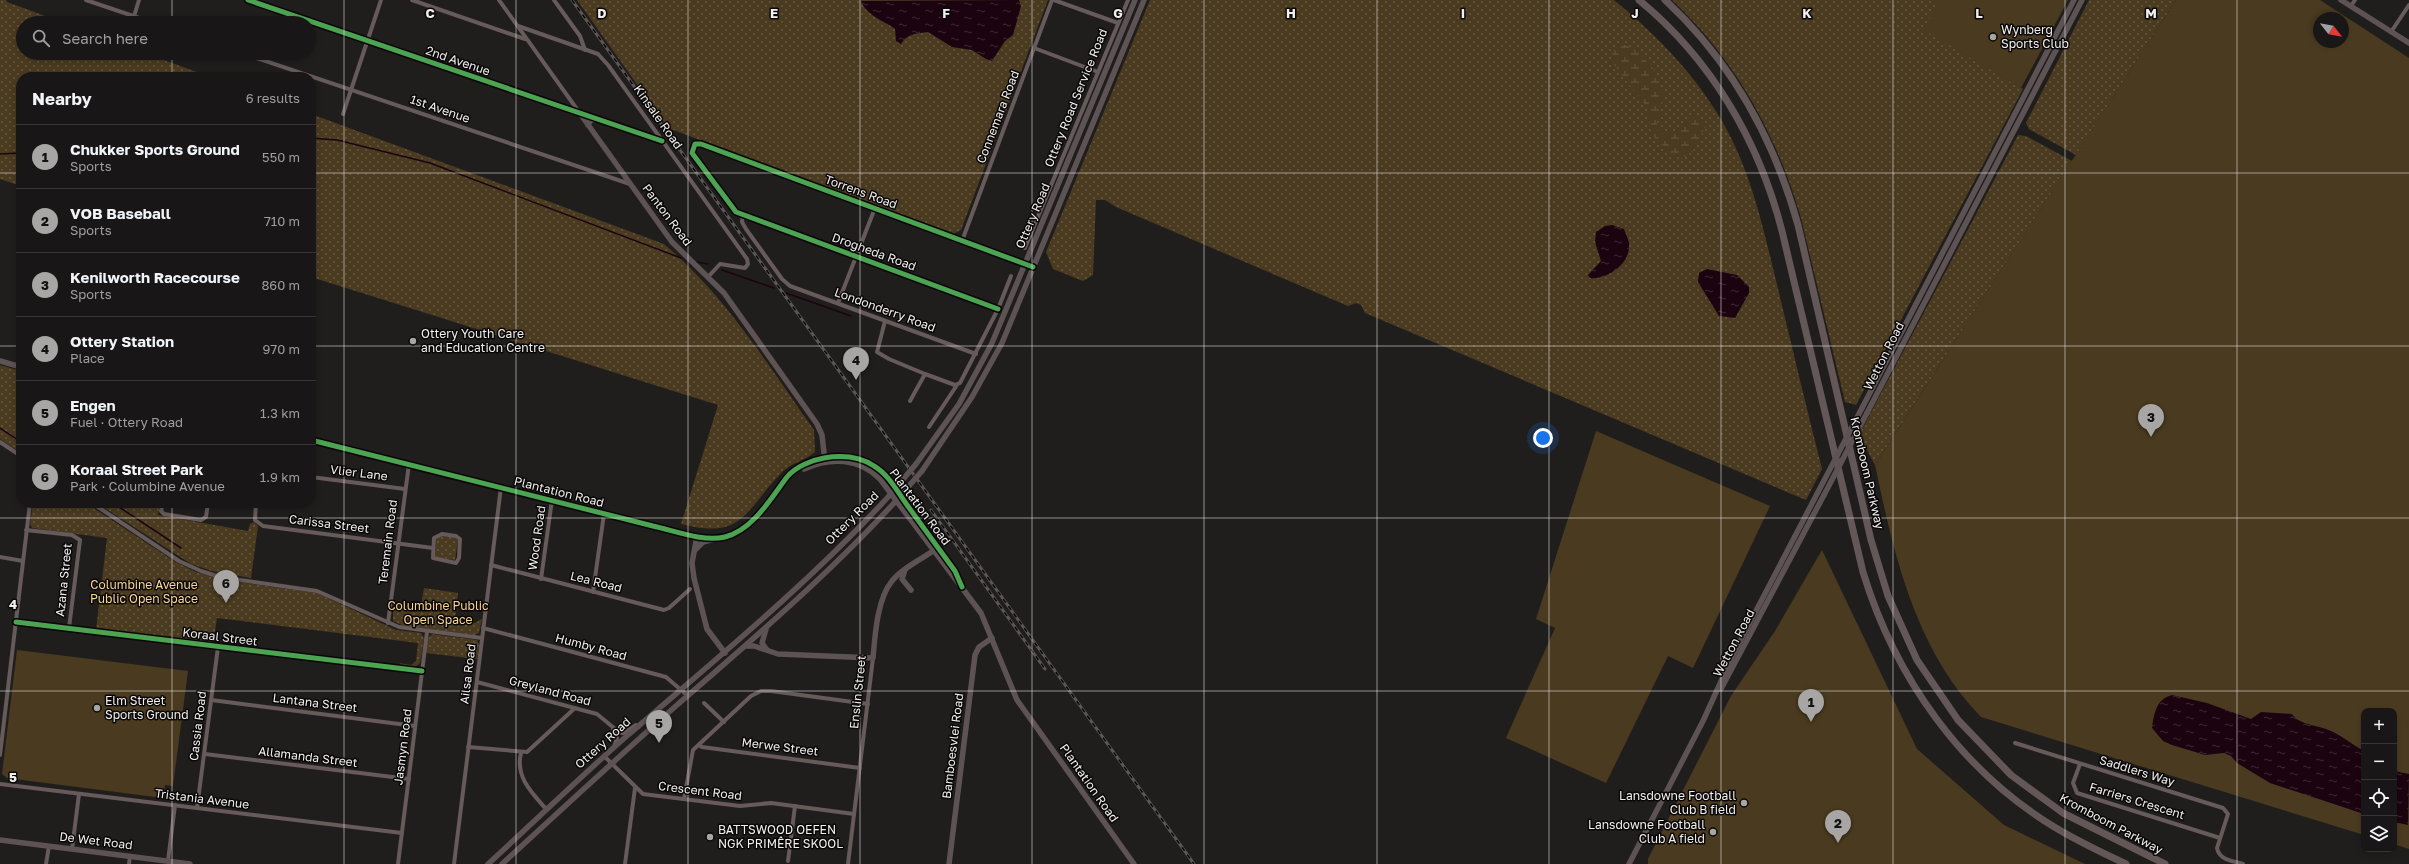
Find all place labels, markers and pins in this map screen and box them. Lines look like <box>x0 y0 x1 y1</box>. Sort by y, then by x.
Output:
place label: Wynberg Sports Club <box>2001 22 2069 51</box>
marker: Wynberg Sports Club <box>1988 32 1998 42</box>
place label: Ottery Youth Care and Education Centre <box>421 326 545 355</box>
marker: Ottery Youth Care and Education Centre <box>408 336 418 346</box>
pin: 4 <box>843 347 869 380</box>
pin: 3 <box>2138 404 2164 437</box>
pin: 6 <box>213 570 239 603</box>
pin: 1 <box>1798 689 1824 722</box>
place label: Elm Street Sports Ground <box>105 693 189 722</box>
marker: Elm Street Sports Ground <box>92 703 102 713</box>
pin: 5 <box>646 710 672 743</box>
place label: Lansdowne Football Club B field <box>1619 788 1736 817</box>
marker: Lansdowne Football Club B field <box>1739 798 1749 808</box>
pin: 2 <box>1825 810 1851 843</box>
place label: Lansdowne Football Club A field <box>1588 817 1705 846</box>
place label: BATTSWOOD OEFEN NGK PRIMÊRE SKOOL <box>718 822 843 851</box>
marker: Lansdowne Football Club A field <box>1708 827 1718 837</box>
marker: BATTSWOOD OEFEN NGK PRIMÊRE SKOOL <box>705 832 715 842</box>

